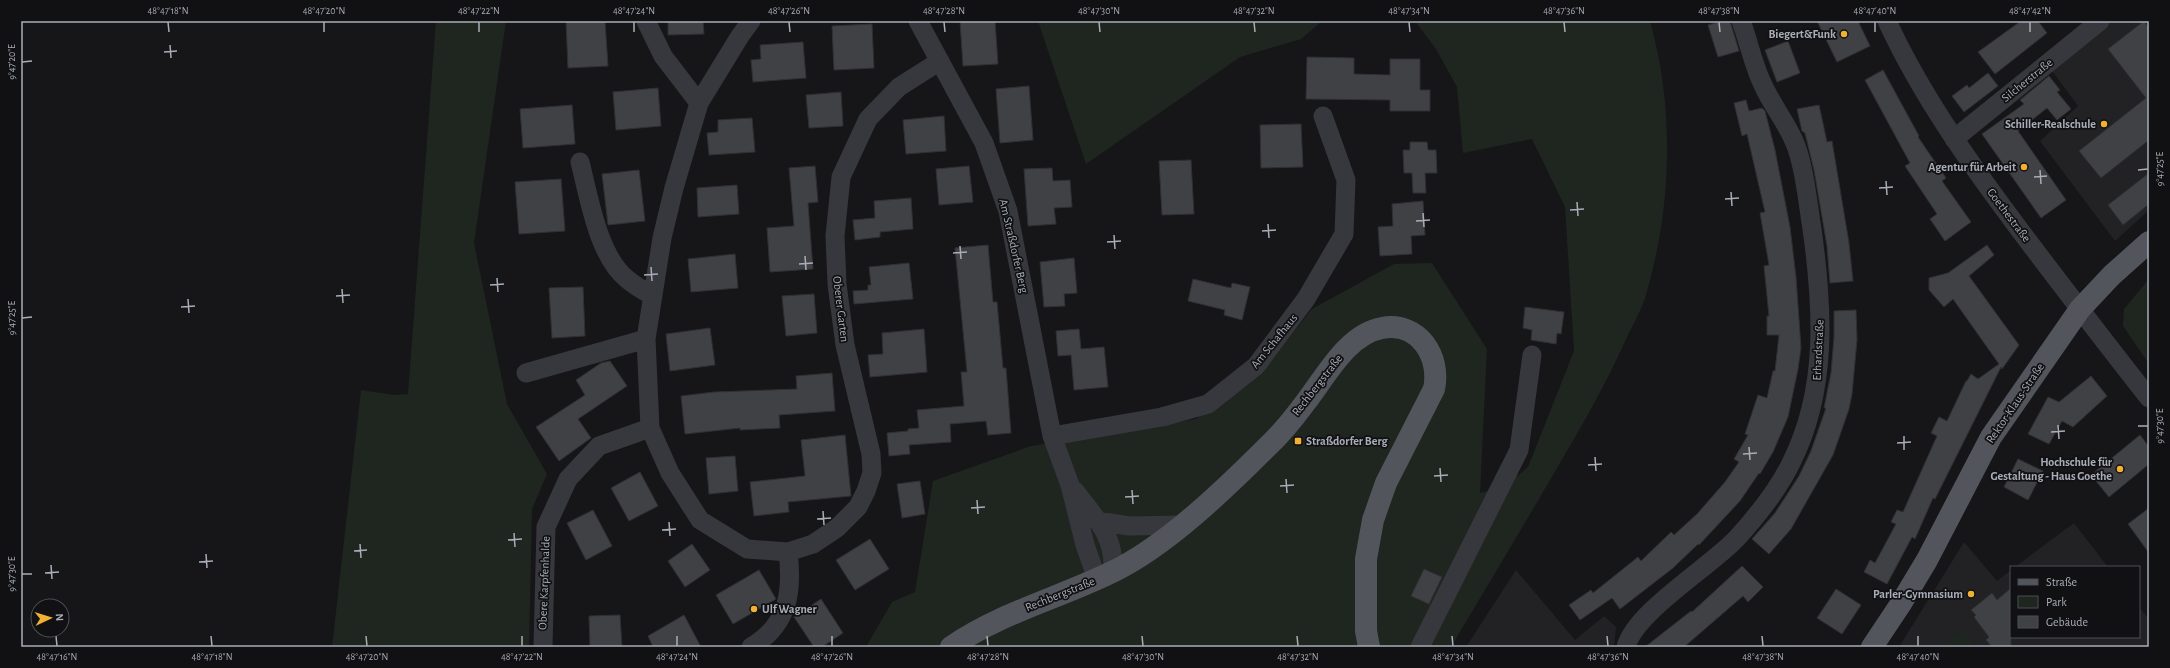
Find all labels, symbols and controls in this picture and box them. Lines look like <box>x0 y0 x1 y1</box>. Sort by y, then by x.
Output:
text: 48°47'18"N <box>148 6 188 16</box>
text: 48°47'20"N <box>303 6 345 16</box>
text: 48°47'22"N <box>458 6 500 16</box>
text: 48°47'24"N <box>613 6 655 16</box>
text: 48°47'26"N <box>768 6 810 16</box>
text: 48°47'28"N <box>923 6 965 16</box>
text: 48°47'30"N <box>1078 6 1120 16</box>
text: 48°47'32"N <box>1233 6 1275 16</box>
text: 48°47'34"N <box>1388 6 1430 16</box>
text: 48°47'36"N <box>1543 6 1585 16</box>
text: 48°47'38"N <box>1698 6 1740 16</box>
text: 48°47'40"N <box>1854 6 1896 16</box>
text: 48°47'42"N <box>2009 6 2051 16</box>
place label: Biegert&Funk <box>1768 28 1836 40</box>
marker: Biegert&Funk <box>1839 29 1849 39</box>
text: 9°47'20"E <box>7 44 17 80</box>
street label: Silcherstraße <box>1999 56 2055 104</box>
place label: Schiller-Realschule <box>2005 118 2096 130</box>
marker: Schiller-Realschule <box>2099 119 2109 129</box>
text: 9°47'25"E <box>2155 152 2165 186</box>
place label: Agentur für Arbeit <box>1928 161 2016 173</box>
marker: Agentur für Arbeit <box>2019 162 2029 172</box>
street label: Goethestraße <box>1985 186 2033 244</box>
street label: Am Straßdorfer Berg <box>997 198 1031 294</box>
street label: Oberer Garten <box>831 275 851 343</box>
text: 9°47'25"E <box>7 301 17 335</box>
street label: Am Schafhaus <box>1248 311 1300 371</box>
street label: Erhardstraße <box>1810 319 1826 381</box>
street label: Rechbergstraße <box>1290 352 1344 418</box>
street label: Rektor-Klaus-Straße <box>1984 361 2046 445</box>
text: 9°47'30"E <box>2155 408 2165 444</box>
place label: Straßdorfer Berg <box>1306 435 1389 447</box>
marker: Straßdorfer Berg <box>1293 436 1303 446</box>
place label: Hochschule für Gestaltung - Haus Goethe <box>1991 456 2113 482</box>
marker: Hochschule für Gestaltung - Haus Goethe <box>2115 464 2125 474</box>
street label: Obere Karpfenhalde <box>536 536 552 630</box>
text: 9°47'30"E <box>7 556 17 592</box>
legend <box>2010 566 2140 638</box>
street label: Rechbergstraße <box>1024 575 1096 613</box>
text: Straße <box>2046 576 2077 588</box>
place label: Parler-Gymnasium <box>1873 588 1963 601</box>
marker: Parler-Gymnasium <box>1966 589 1976 599</box>
text: Park <box>2046 596 2067 608</box>
north arrow <box>30 598 70 638</box>
place label: Ulf Wagner <box>762 603 818 615</box>
marker: Ulf Wagner <box>749 604 759 614</box>
text: N <box>54 613 65 622</box>
text: Gebäude <box>2046 616 2088 628</box>
text: 48°47'16"N <box>37 652 77 662</box>
text: 48°47'18"N <box>192 652 232 662</box>
text: 48°47'20"N <box>346 652 388 662</box>
text: 48°47'22"N <box>501 652 543 662</box>
text: 48°47'24"N <box>656 652 698 662</box>
text: 48°47'26"N <box>811 652 853 662</box>
text: 48°47'28"N <box>967 652 1009 662</box>
text: 48°47'30"N <box>1122 652 1164 662</box>
text: 48°47'32"N <box>1277 652 1319 662</box>
text: 48°47'34"N <box>1432 652 1474 662</box>
text: 48°47'36"N <box>1587 652 1629 662</box>
text: 48°47'38"N <box>1742 652 1784 662</box>
text: 48°47'40"N <box>1897 652 1939 662</box>

